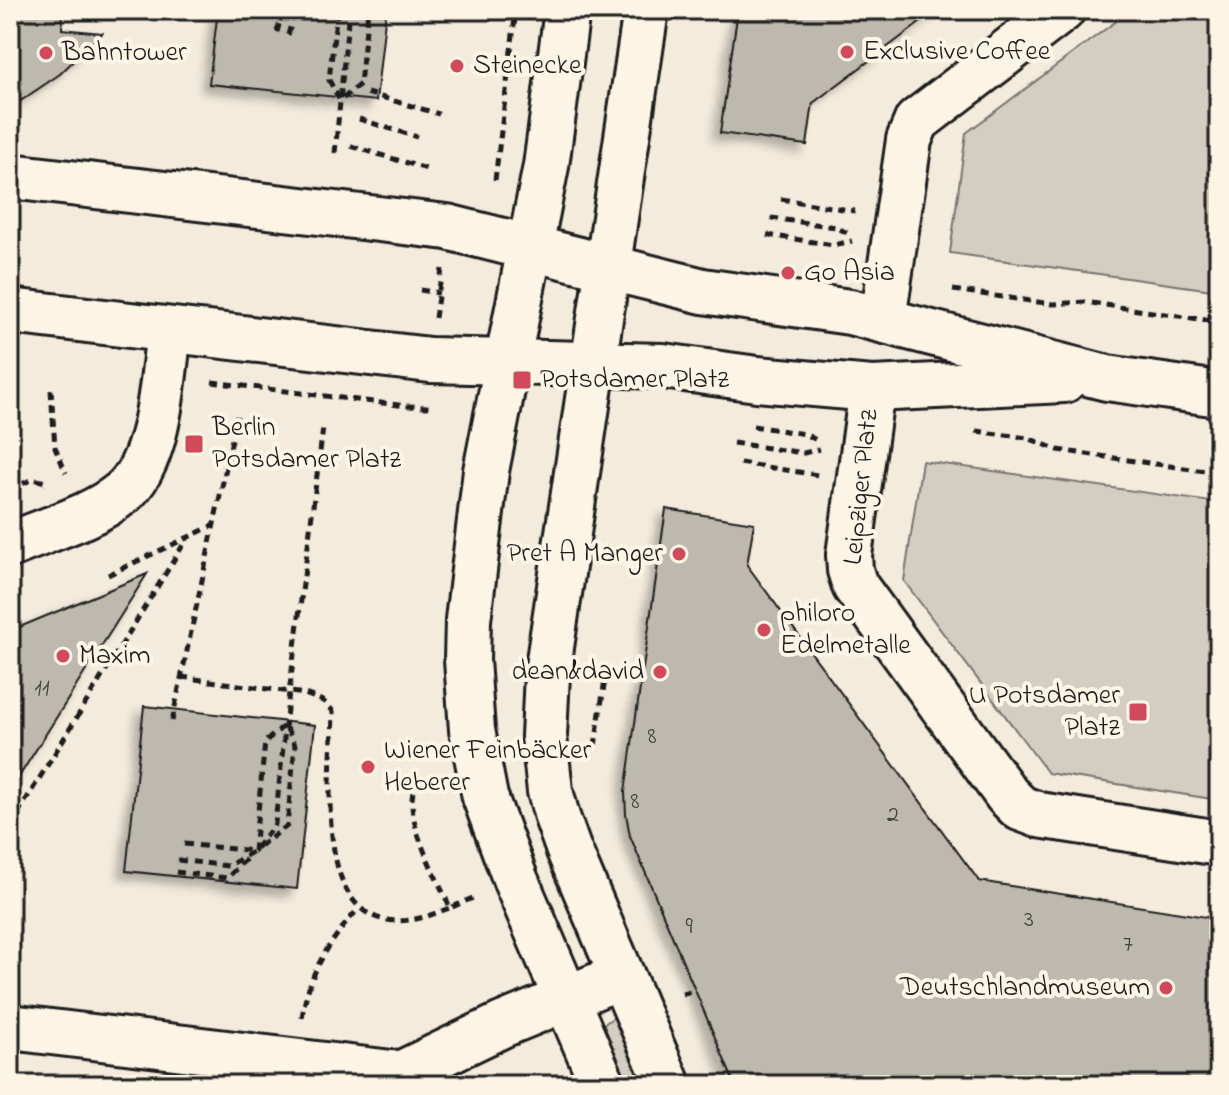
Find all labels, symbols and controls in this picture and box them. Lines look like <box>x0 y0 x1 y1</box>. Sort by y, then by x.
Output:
place label: Exclusive Coffee <box>863 32 1051 73</box>
place label: Bahntower <box>61 33 187 74</box>
marker: Exclusive Coffee <box>838 43 856 61</box>
marker: Bahntower <box>37 44 55 62</box>
place label: Steinecke <box>473 46 582 87</box>
marker: Steinecke <box>448 57 466 75</box>
place label: Go Asia <box>804 253 895 294</box>
marker: Go Asia <box>779 264 797 282</box>
place label: Potsdamer Platz <box>540 360 729 401</box>
marker: Potsdamer Platz <box>511 369 533 391</box>
street label: Leipziger Platz <box>833 407 891 567</box>
place label: Berlin Potsdamer Platz <box>211 408 401 481</box>
marker: Berlin Potsdamer Platz <box>183 433 205 455</box>
place label: Pret A Manger <box>507 534 663 575</box>
marker: Pret A Manger <box>670 545 688 563</box>
place label: philoro Edelmetalle <box>780 594 911 667</box>
marker: philoro Edelmetalle <box>755 621 773 639</box>
place label: Maxim <box>79 636 150 677</box>
marker: Maxim <box>54 647 72 665</box>
place label: dean&david <box>512 652 644 693</box>
marker: dean&david <box>651 663 669 681</box>
house number: 11 <box>34 672 50 707</box>
place label: U Potsdamer Platz <box>969 676 1120 749</box>
marker: U Potsdamer Platz <box>1127 701 1149 723</box>
house number: 8 <box>648 720 657 755</box>
place label: Wiener Feinbäcker Heberer <box>384 731 591 804</box>
marker: Wiener Feinbäcker Heberer <box>359 758 377 776</box>
house number: 8 <box>631 785 640 820</box>
house number: 2 <box>887 798 899 833</box>
house number: 3 <box>1024 903 1034 938</box>
house number: 9 <box>685 910 693 945</box>
house number: 7 <box>1123 928 1133 963</box>
place label: Deutschlandmuseum <box>899 968 1150 1009</box>
marker: Deutschlandmuseum <box>1157 979 1175 997</box>

